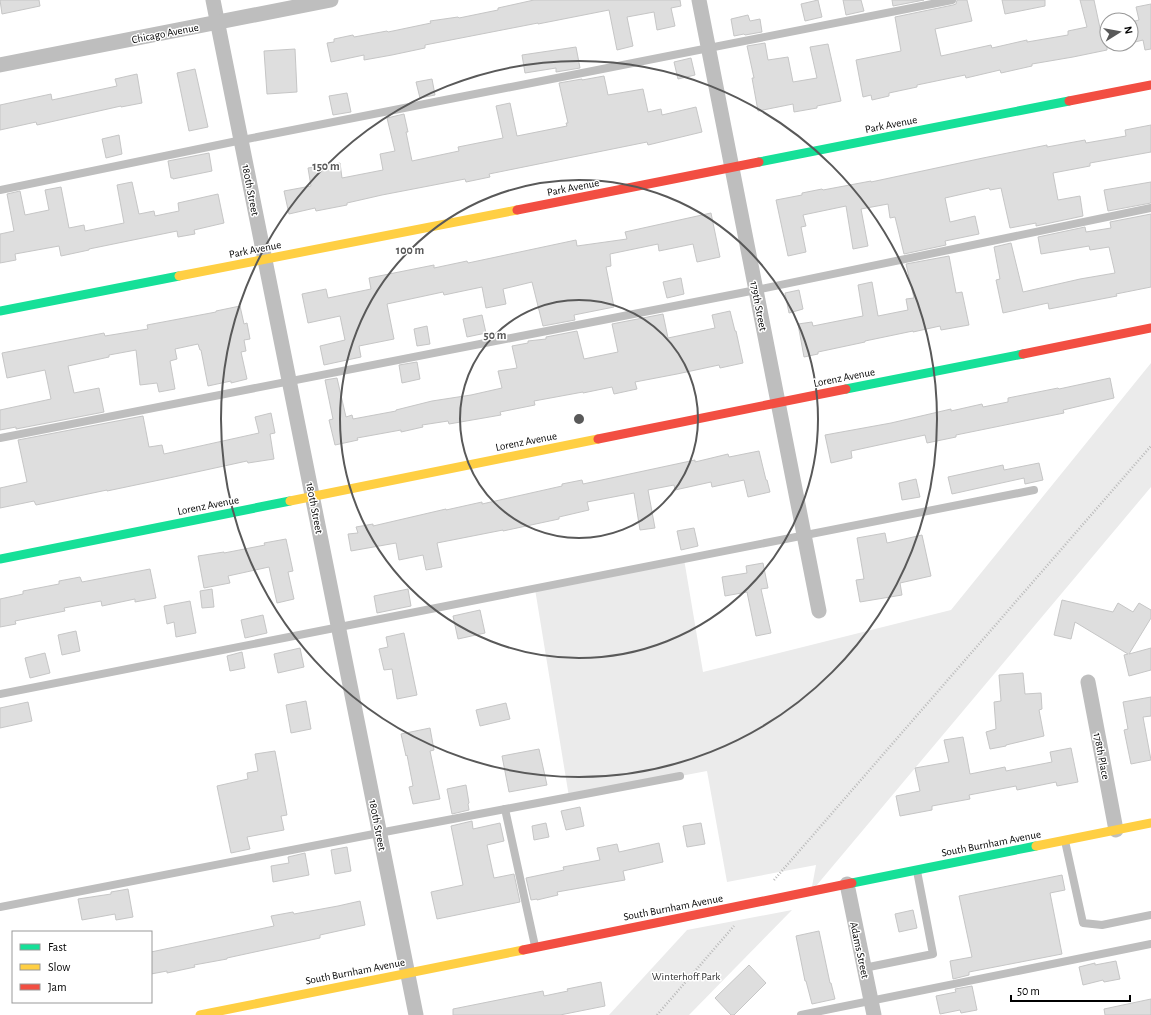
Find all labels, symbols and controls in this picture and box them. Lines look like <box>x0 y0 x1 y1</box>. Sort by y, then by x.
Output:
north arrow <box>1099 12 1139 52</box>
street label: Chicago Avenue <box>131 22 199 45</box>
text: N <box>1122 25 1134 35</box>
street label: Park Avenue <box>864 114 918 135</box>
text: 150 m <box>312 160 340 172</box>
street label: 180th Street <box>240 164 261 217</box>
street label: Park Avenue <box>546 177 600 198</box>
street label: Park Avenue <box>228 239 282 260</box>
text: 100 m <box>396 244 424 256</box>
street label: 179th Street <box>748 280 769 332</box>
text: 50 m <box>484 329 507 341</box>
street label: Lorenz Avenue <box>812 366 876 389</box>
centre of rings <box>572 412 586 426</box>
street label: Lorenz Avenue <box>494 430 558 453</box>
street label: 180th Street <box>304 482 325 535</box>
street label: Lorenz Avenue <box>176 494 240 517</box>
street label: 178th Place <box>1092 732 1111 780</box>
street label: 180th Street <box>367 799 388 852</box>
street label: South Burnham Avenue <box>940 828 1042 859</box>
street label: South Burnham Avenue <box>622 892 724 923</box>
street label: Adams Street <box>848 921 871 980</box>
legend <box>12 931 152 1003</box>
text: Fast <box>48 941 67 953</box>
street label: South Burnham Avenue <box>304 956 406 987</box>
text: Slow <box>48 961 70 973</box>
park label: Winterhoff Park <box>652 971 720 982</box>
scale bar <box>1011 977 1130 1003</box>
text: Jam <box>48 981 67 993</box>
text: 50 m <box>1017 985 1040 997</box>

